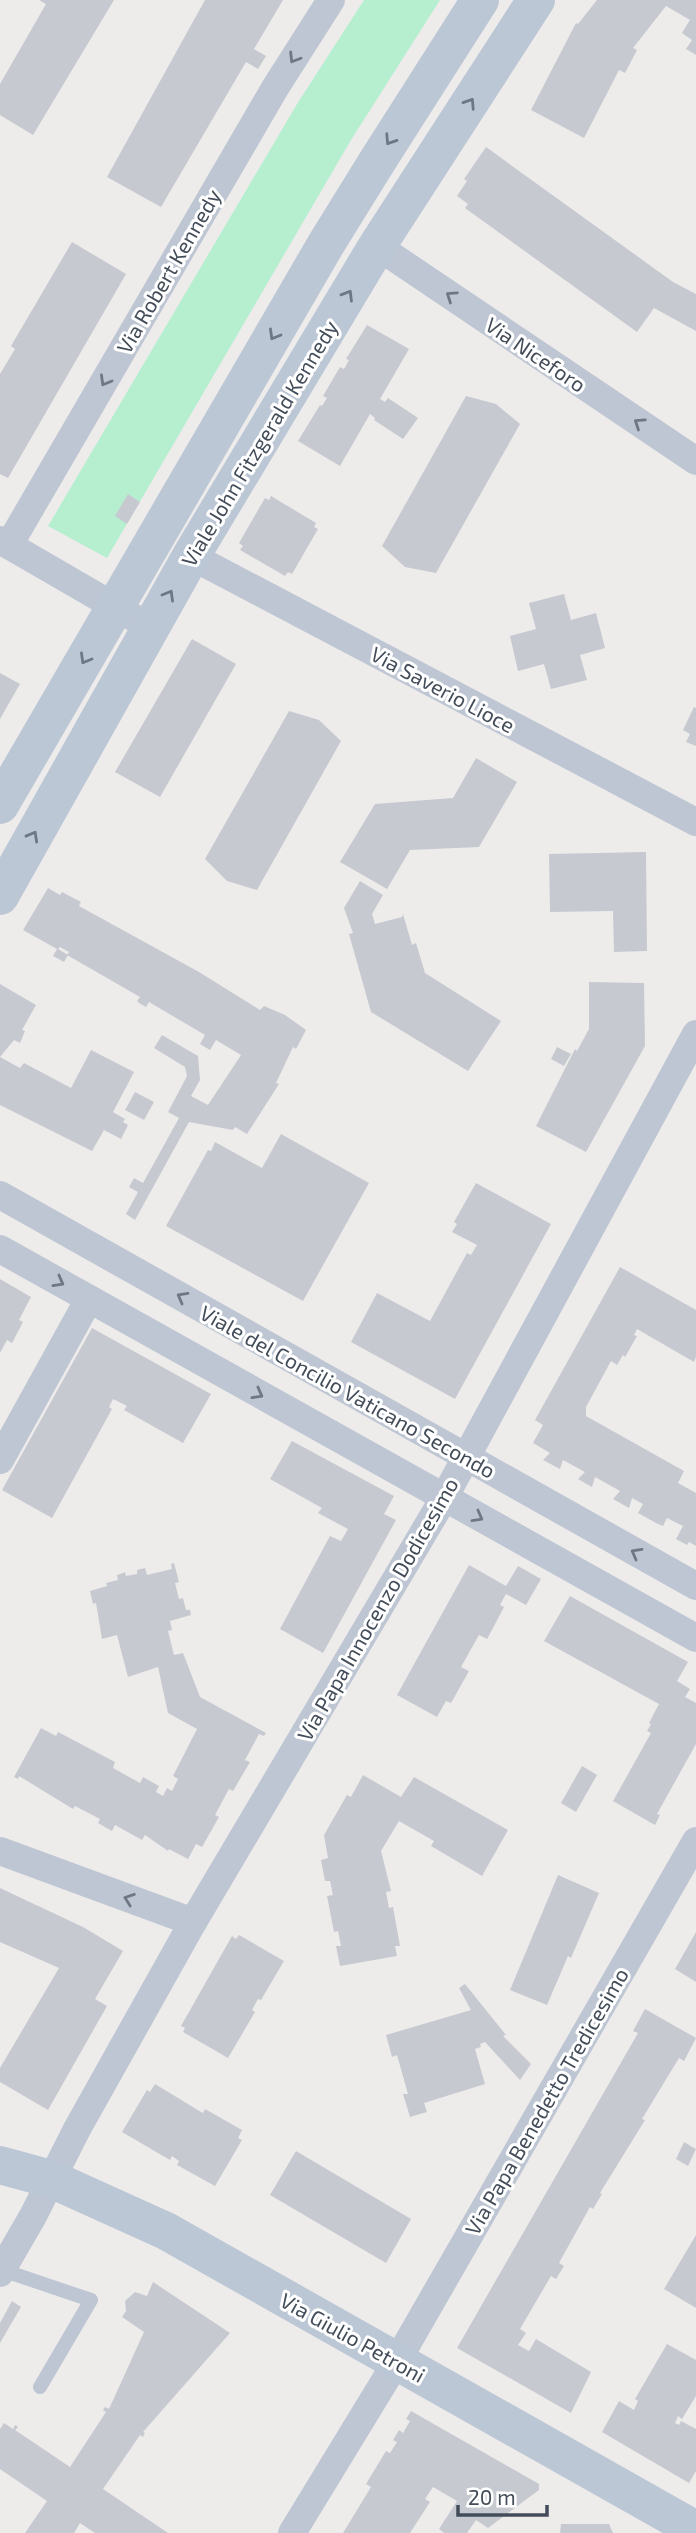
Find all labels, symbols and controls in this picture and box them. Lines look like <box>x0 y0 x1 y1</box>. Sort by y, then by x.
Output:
one-way arrow <box>290 50 303 63</box>
one-way arrow <box>462 97 475 110</box>
one-way arrow <box>386 132 399 145</box>
street label: Via Robert Kennedy <box>111 184 225 358</box>
one-way arrow <box>340 289 353 302</box>
one-way arrow <box>446 292 459 304</box>
street label: Via Niceforo <box>481 311 591 397</box>
street label: Viale John Fitzgerald Kennedy <box>175 315 343 571</box>
one-way arrow <box>269 328 282 341</box>
one-way arrow <box>100 373 113 386</box>
one-way arrow <box>634 418 647 431</box>
one-way arrow <box>161 590 174 602</box>
street label: Via Saverio Lioce <box>367 641 519 737</box>
one-way arrow <box>80 651 93 664</box>
one-way arrow <box>25 831 38 844</box>
one-way arrow <box>52 1274 65 1287</box>
one-way arrow <box>176 1292 189 1305</box>
street label: Viale del Concilio Vaticano Secondo <box>196 1299 500 1483</box>
one-way arrow <box>251 1386 263 1399</box>
street label: Via Papa Innocenzo Dodicesimo <box>291 1473 463 1745</box>
one-way arrow <box>470 1509 483 1522</box>
one-way arrow <box>631 1548 644 1561</box>
one-way arrow <box>123 1893 135 1907</box>
street label: Via Papa Benedetto Tredicesimo <box>459 1963 633 2239</box>
street label: Via Giulio Petroni <box>276 2287 430 2387</box>
scale bar <box>458 2474 547 2518</box>
text: 20 m <box>468 2484 516 2509</box>

